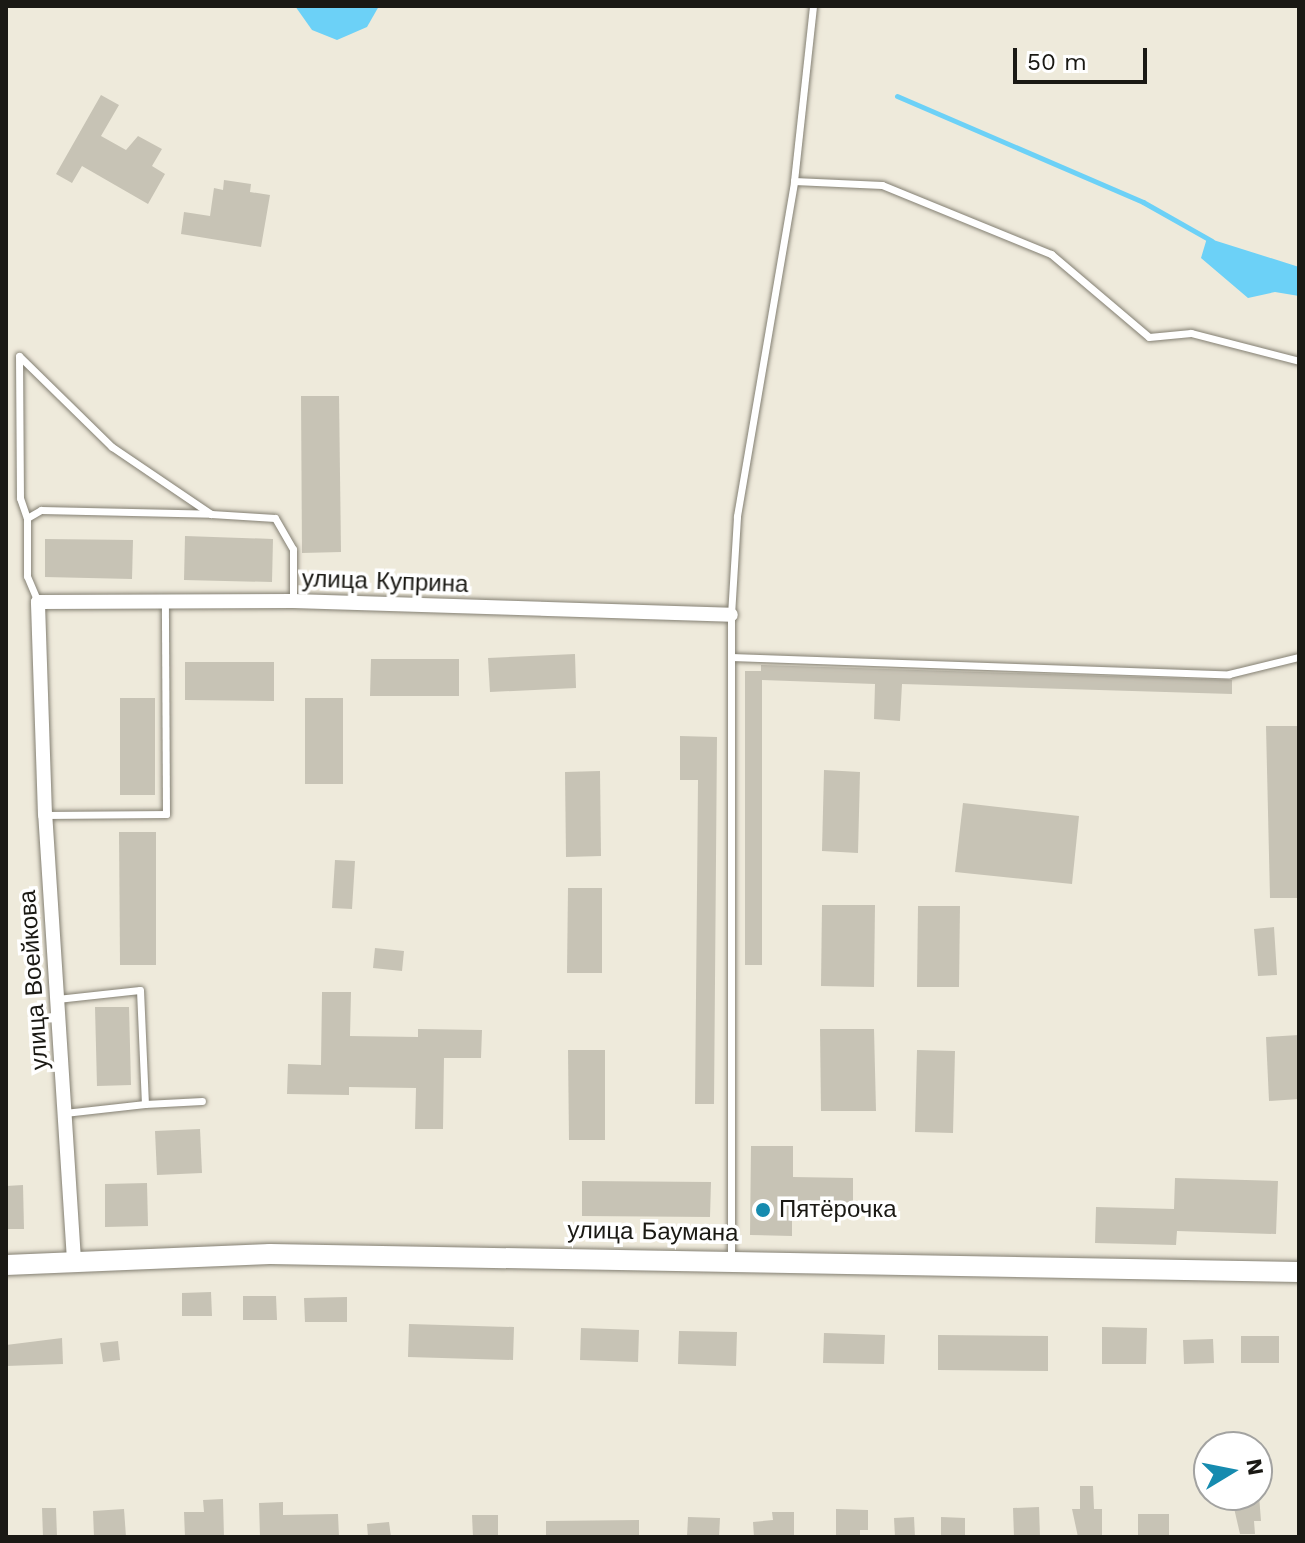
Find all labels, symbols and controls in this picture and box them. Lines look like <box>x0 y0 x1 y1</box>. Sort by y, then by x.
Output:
scale bar <box>1017 32 1151 82</box>
text: 50 m <box>1027 48 1087 76</box>
street label: улица Куприна <box>301 565 469 599</box>
street label: улица Воейкова <box>13 889 55 1071</box>
place label: Пятёрочка <box>779 1196 897 1224</box>
marker: Пятёрочка <box>754 1201 772 1219</box>
street label: улица Баумана <box>567 1216 739 1248</box>
north arrow <box>1193 1431 1273 1511</box>
text: N <box>1241 1457 1269 1477</box>

